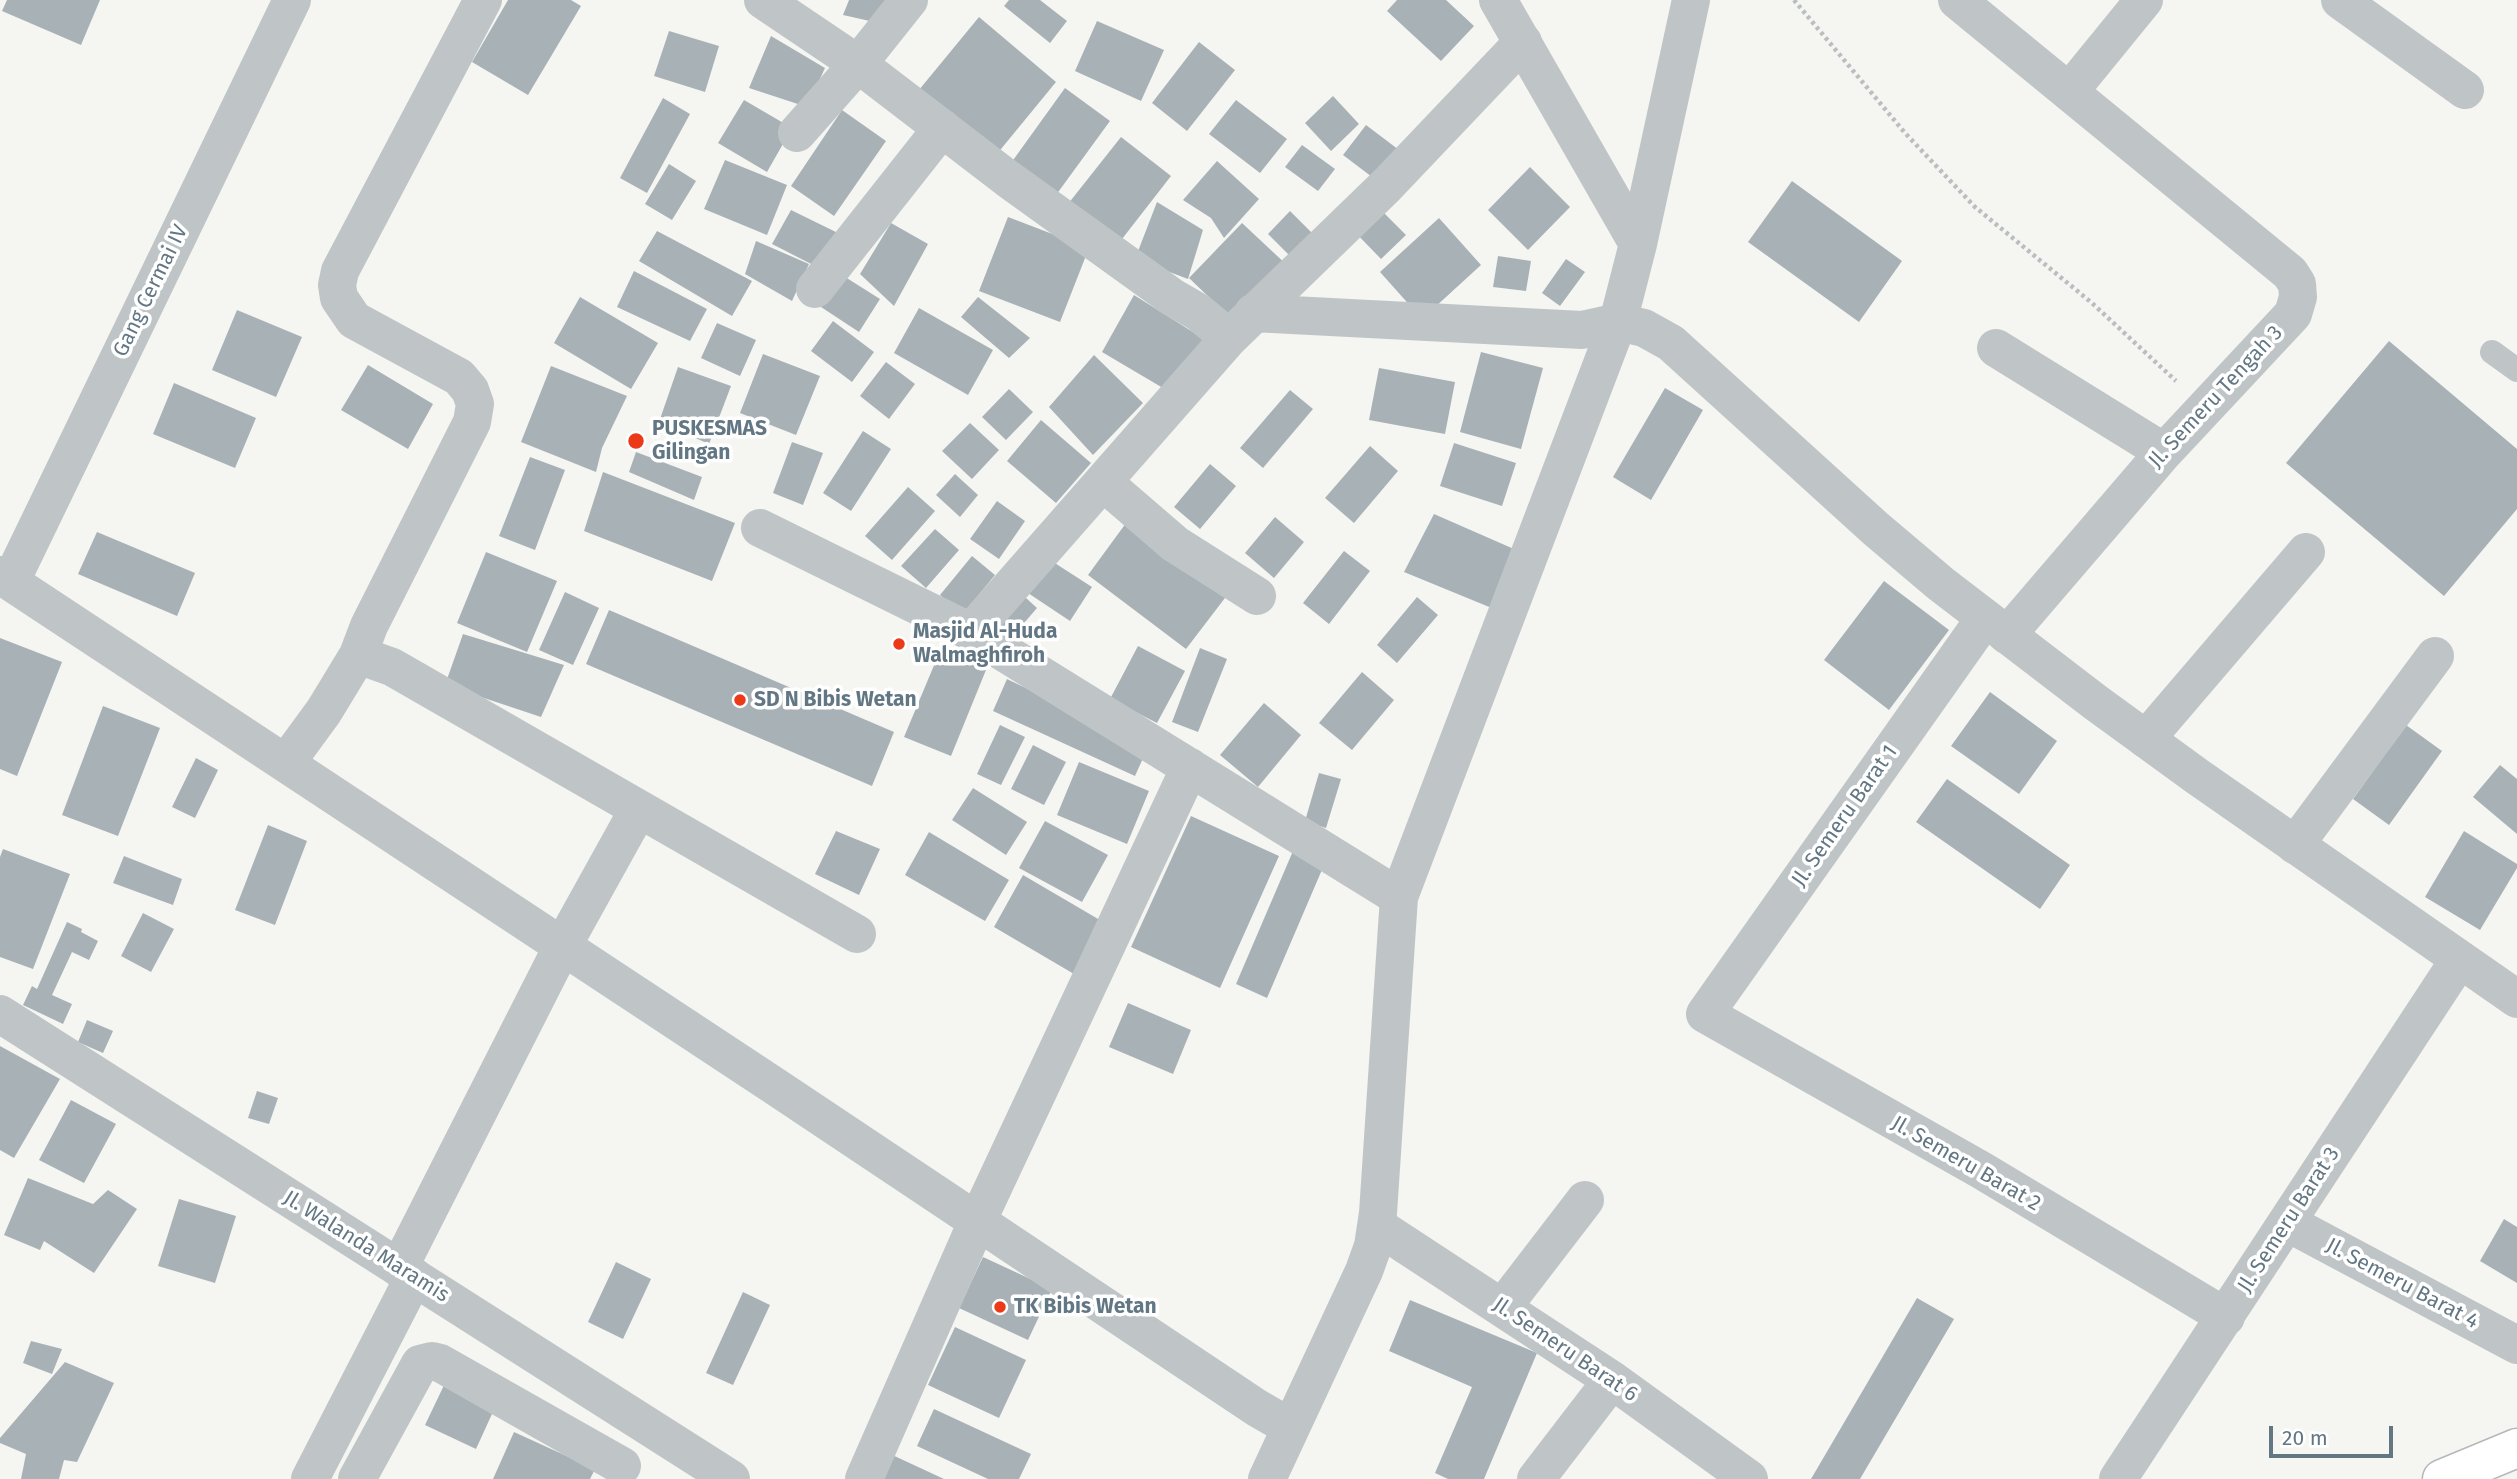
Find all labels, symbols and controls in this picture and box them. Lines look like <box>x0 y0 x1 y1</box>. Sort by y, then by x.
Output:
street label: Gang Cermai IV <box>108 221 194 361</box>
street label: Jl. Semeru Tengah 3 <box>2144 321 2288 473</box>
place label: PUSKESMAS Gilingan <box>652 416 767 466</box>
marker: PUSKESMAS Gilingan <box>626 431 646 451</box>
place label: Masjid Al-Huda Walmaghfiroh <box>913 619 1057 669</box>
marker: Masjid Al-Huda Walmaghfiroh <box>891 636 907 652</box>
place label: SD N Bibis Wetan <box>754 687 917 713</box>
marker: SD N Bibis Wetan <box>732 692 748 708</box>
street label: Jl. Semeru Barat 1 <box>1787 740 1903 892</box>
street label: Jl. Semeru Barat 2 <box>1887 1111 2045 1217</box>
street label: Jl. Semeru Barat 3 <box>2233 1143 2345 1297</box>
street label: Jl. Walanda Maramis <box>278 1186 454 1308</box>
street label: Jl. Semeru Barat 4 <box>2322 1233 2482 1335</box>
street label: Jl. Semeru Barat 6 <box>1488 1292 1642 1408</box>
place label: TK Bibis Wetan <box>1014 1294 1157 1320</box>
marker: TK Bibis Wetan <box>992 1299 1008 1315</box>
scale bar <box>2272 1412 2396 1456</box>
text: 20 m <box>2282 1425 2328 1451</box>

